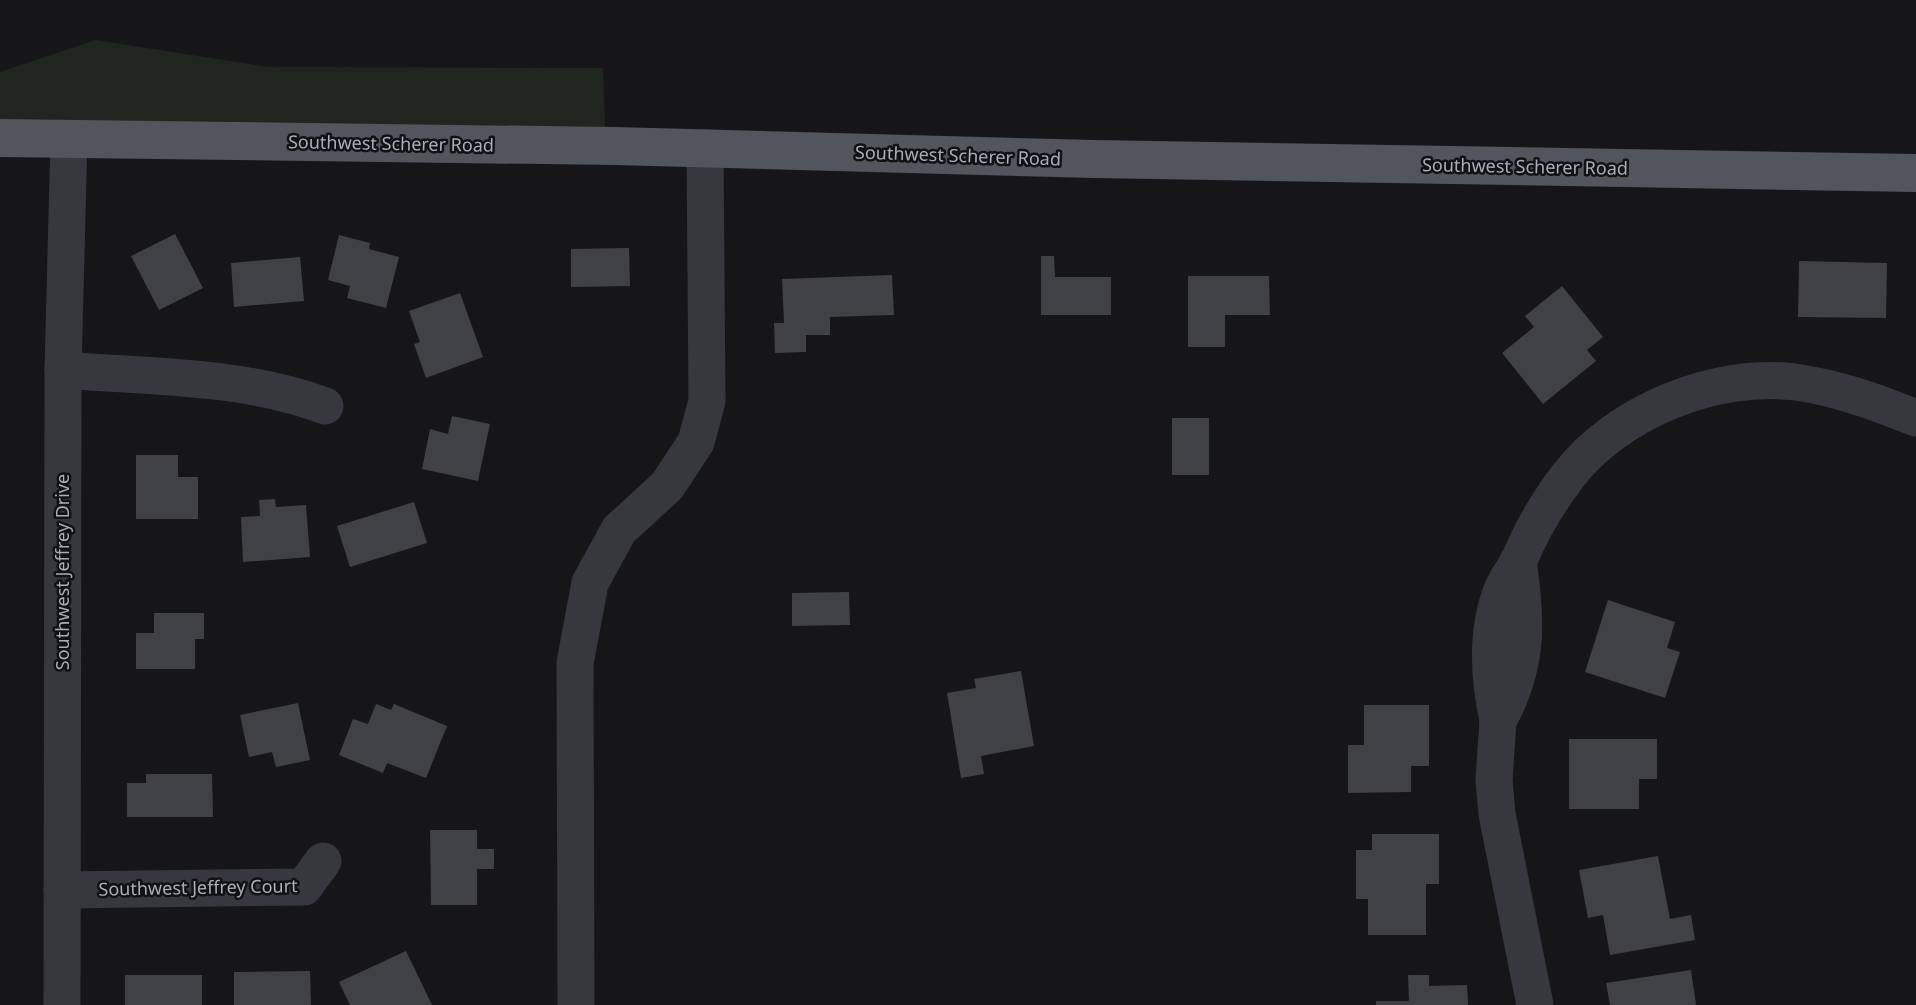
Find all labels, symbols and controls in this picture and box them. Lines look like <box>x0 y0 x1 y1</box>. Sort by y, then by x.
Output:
street label: Southwest Scherer Road <box>288 129 494 157</box>
street label: Southwest Scherer Road <box>855 139 1061 171</box>
street label: Southwest Scherer Road <box>1422 152 1628 180</box>
street label: Southwest Jeffrey Drive <box>50 474 74 670</box>
street label: Southwest Jeffrey Court <box>98 873 298 901</box>

